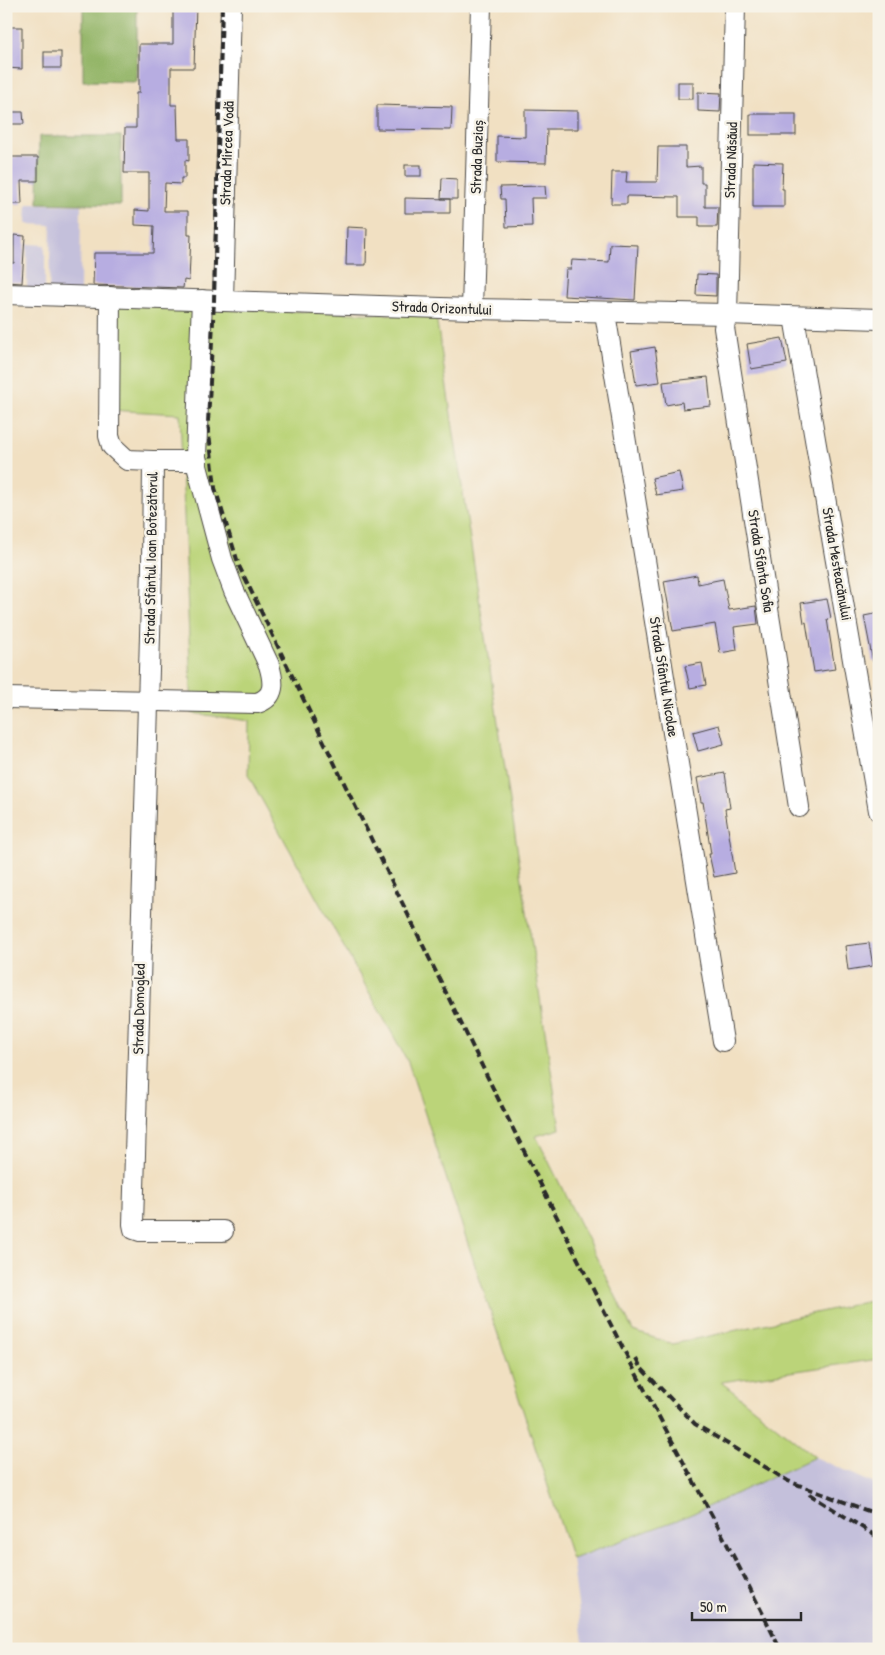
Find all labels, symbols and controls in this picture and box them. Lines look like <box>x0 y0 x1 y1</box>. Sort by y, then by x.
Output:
street label: Strada Mircea Vodă <box>214 100 239 205</box>
street label: Strada Buziaș <box>465 119 488 194</box>
street label: Strada Năsăud <box>719 121 742 198</box>
street label: Strada Orizontului <box>392 295 492 320</box>
street label: Strada Sfântul Ioan Botezătorul <box>138 472 163 644</box>
street label: Strada Mesteacănului <box>817 506 858 622</box>
street label: Strada Sfânta Sofia <box>743 508 780 614</box>
street label: Strada Sfântul Nicolae <box>645 615 684 739</box>
street label: Strada Domogled <box>127 963 150 1055</box>
scale bar <box>692 1590 801 1622</box>
text: 50 m <box>700 1596 727 1617</box>

